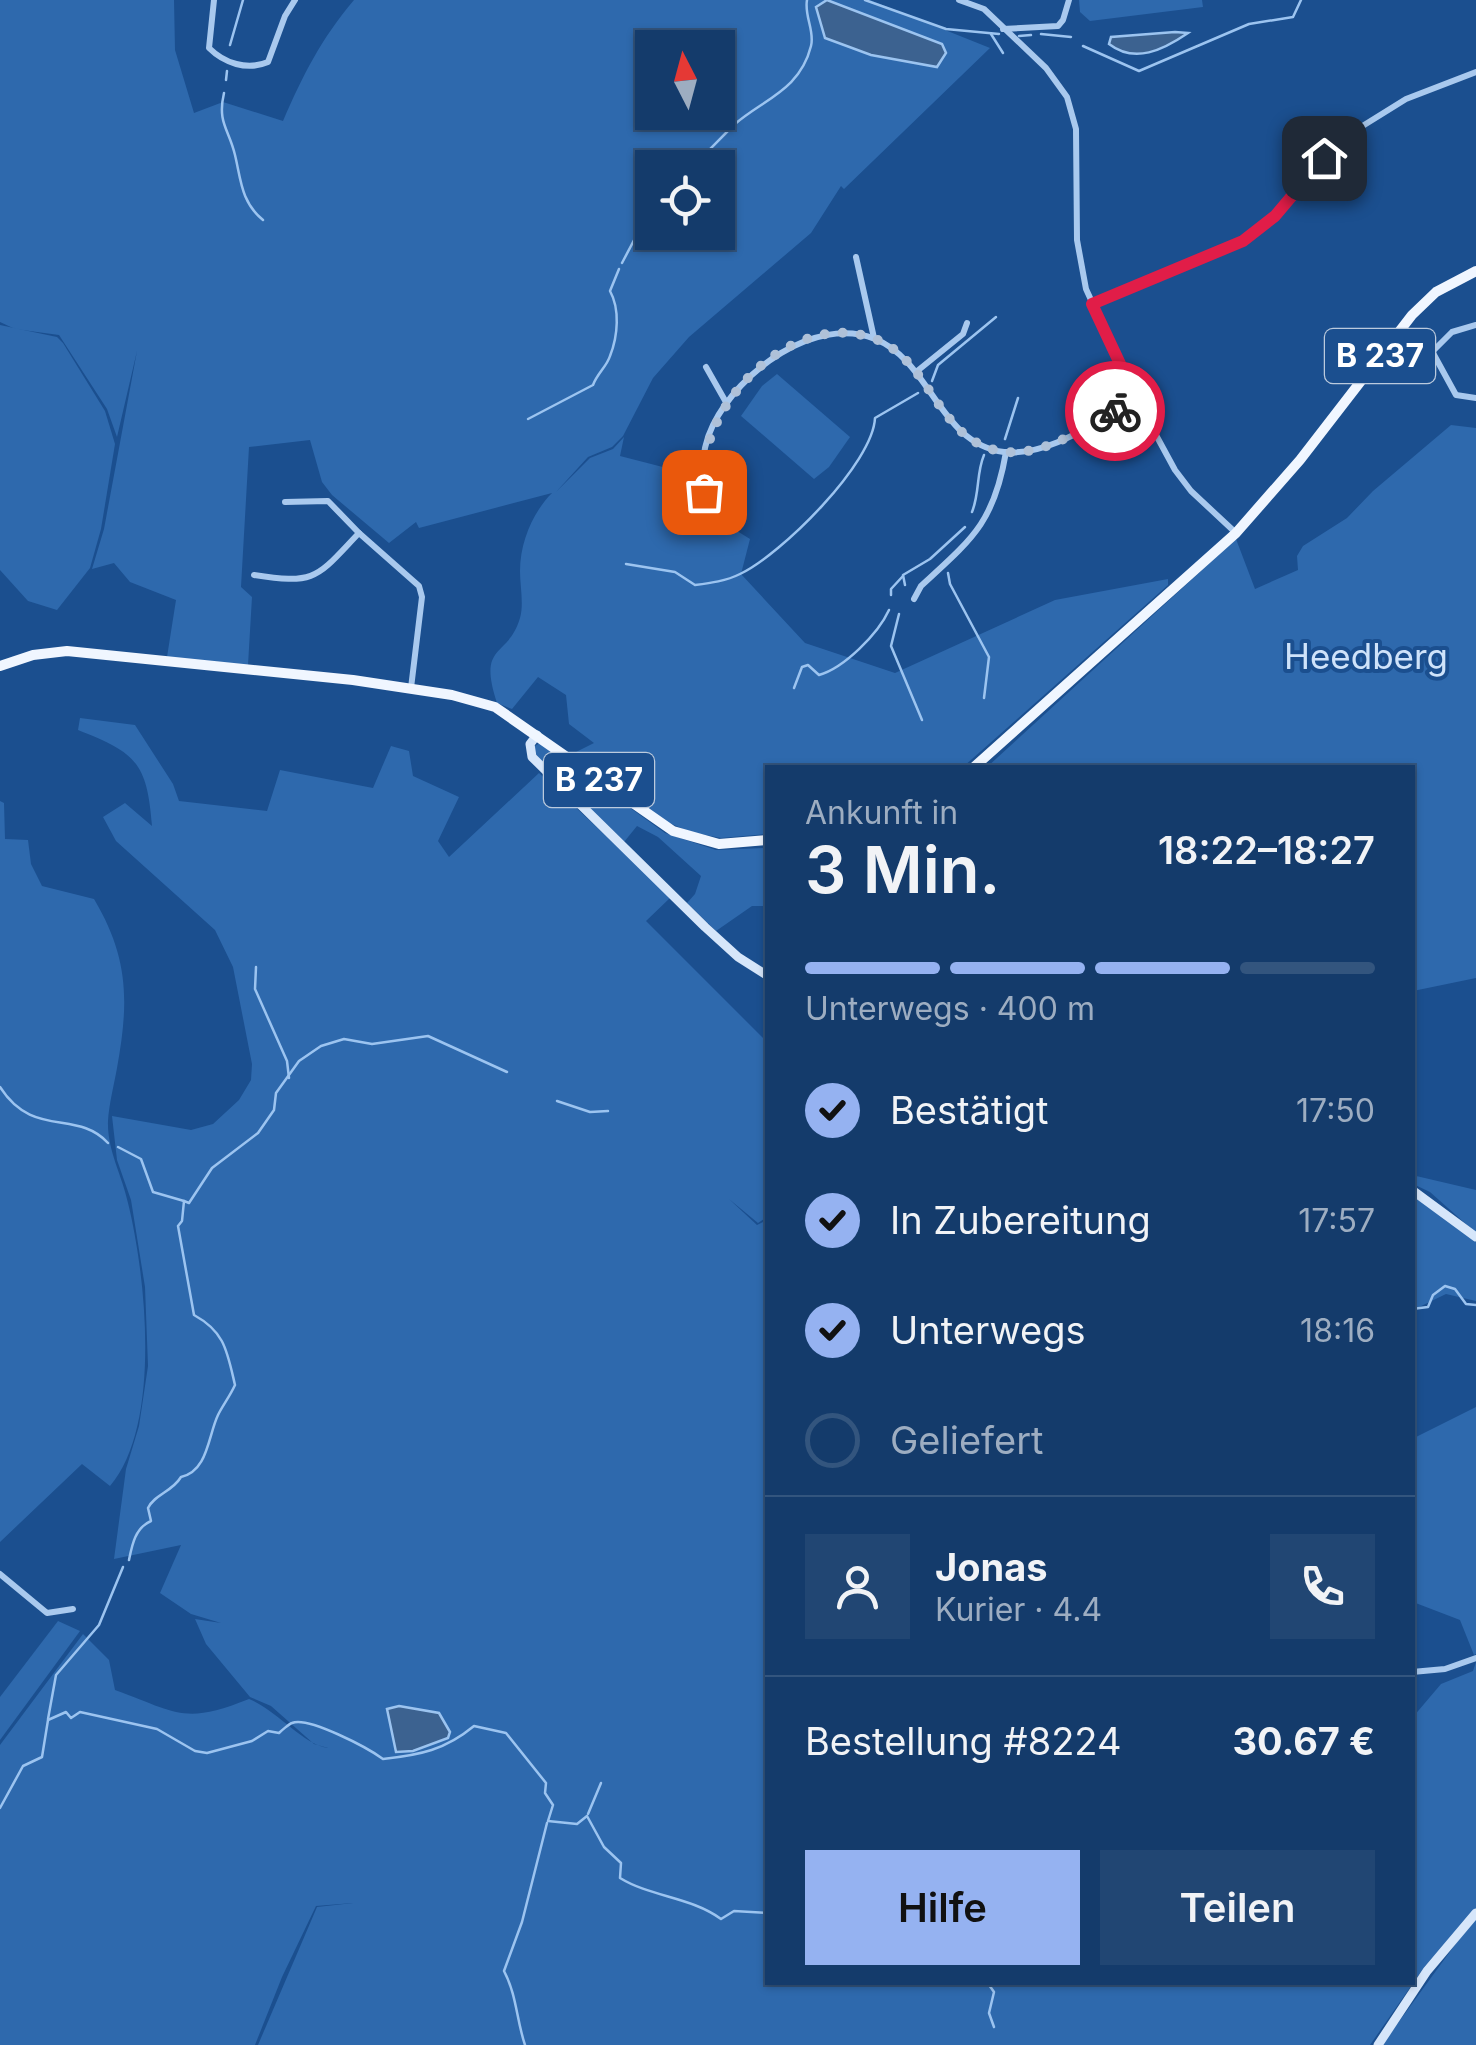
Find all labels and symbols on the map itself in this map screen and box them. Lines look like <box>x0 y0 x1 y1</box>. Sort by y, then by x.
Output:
north arrow <box>635 30 735 130</box>
pin <box>1282 116 1367 201</box>
road number: B 237 <box>1325 329 1435 383</box>
courier <box>1065 361 1165 461</box>
pin <box>662 450 747 535</box>
park label: Heedberg <box>1284 635 1448 677</box>
road number: B 237 <box>544 753 654 807</box>

